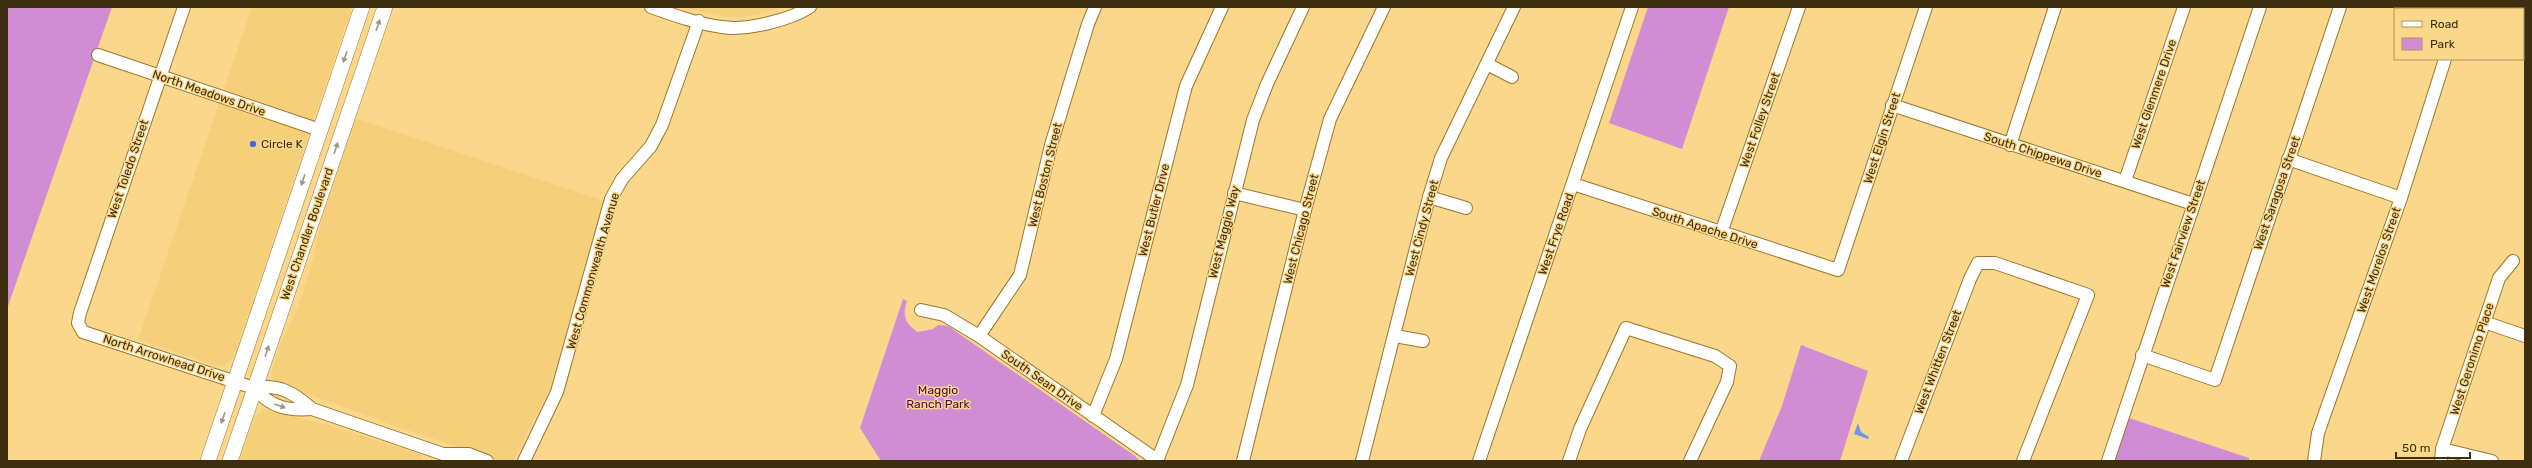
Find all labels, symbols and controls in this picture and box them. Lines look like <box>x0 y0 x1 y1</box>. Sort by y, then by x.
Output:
legend <box>2394 8 2524 60</box>
text: Road <box>2430 17 2458 31</box>
one-way arrow <box>375 19 381 31</box>
street label: West Glenmere Drive <box>2129 37 2179 151</box>
text: Park <box>2430 37 2456 51</box>
one-way arrow <box>342 51 348 63</box>
street label: North Meadows Drive <box>151 67 268 119</box>
street label: West Folley Street <box>1737 70 1783 169</box>
street label: West Elgin Street <box>1861 90 1903 185</box>
street label: West Toledo Street <box>105 118 152 220</box>
street label: West Boston Street <box>1025 121 1065 229</box>
street label: South Chippewa Drive <box>1982 129 2104 181</box>
street label: West Saragosa Street <box>2251 134 2303 252</box>
place label: Circle K <box>261 137 304 151</box>
marker: Circle K <box>248 139 258 149</box>
one-way arrow <box>333 142 339 154</box>
street label: West Butler Drive <box>1136 162 1172 258</box>
street label: West Chandler Boulevard <box>278 166 336 302</box>
street label: West Chicago Street <box>1281 172 1322 286</box>
one-way arrow <box>300 174 306 186</box>
street label: West Cindy Street <box>1402 178 1442 278</box>
street label: West Fairview Street <box>2158 178 2208 290</box>
street label: West Maggio Way <box>1206 184 1242 280</box>
street label: West Commonwealth Avenue <box>564 191 622 351</box>
street label: West Frye Road <box>1535 191 1577 277</box>
street label: South Apache Drive <box>1650 204 1760 252</box>
street label: West Morelos Street <box>2354 205 2404 315</box>
street label: West Geronimo Place <box>2447 301 2497 417</box>
street label: West Whitten Street <box>1912 308 1964 416</box>
street label: North Arrowhead Drive <box>101 332 227 384</box>
one-way arrow <box>264 345 270 357</box>
street label: South Sean Drive <box>998 347 1086 414</box>
park label: Maggio Ranch Park <box>906 383 971 411</box>
one-way arrow <box>274 404 286 410</box>
one-way arrow <box>219 413 225 425</box>
scale bar <box>2396 434 2470 460</box>
text: 50 m <box>2402 441 2430 455</box>

